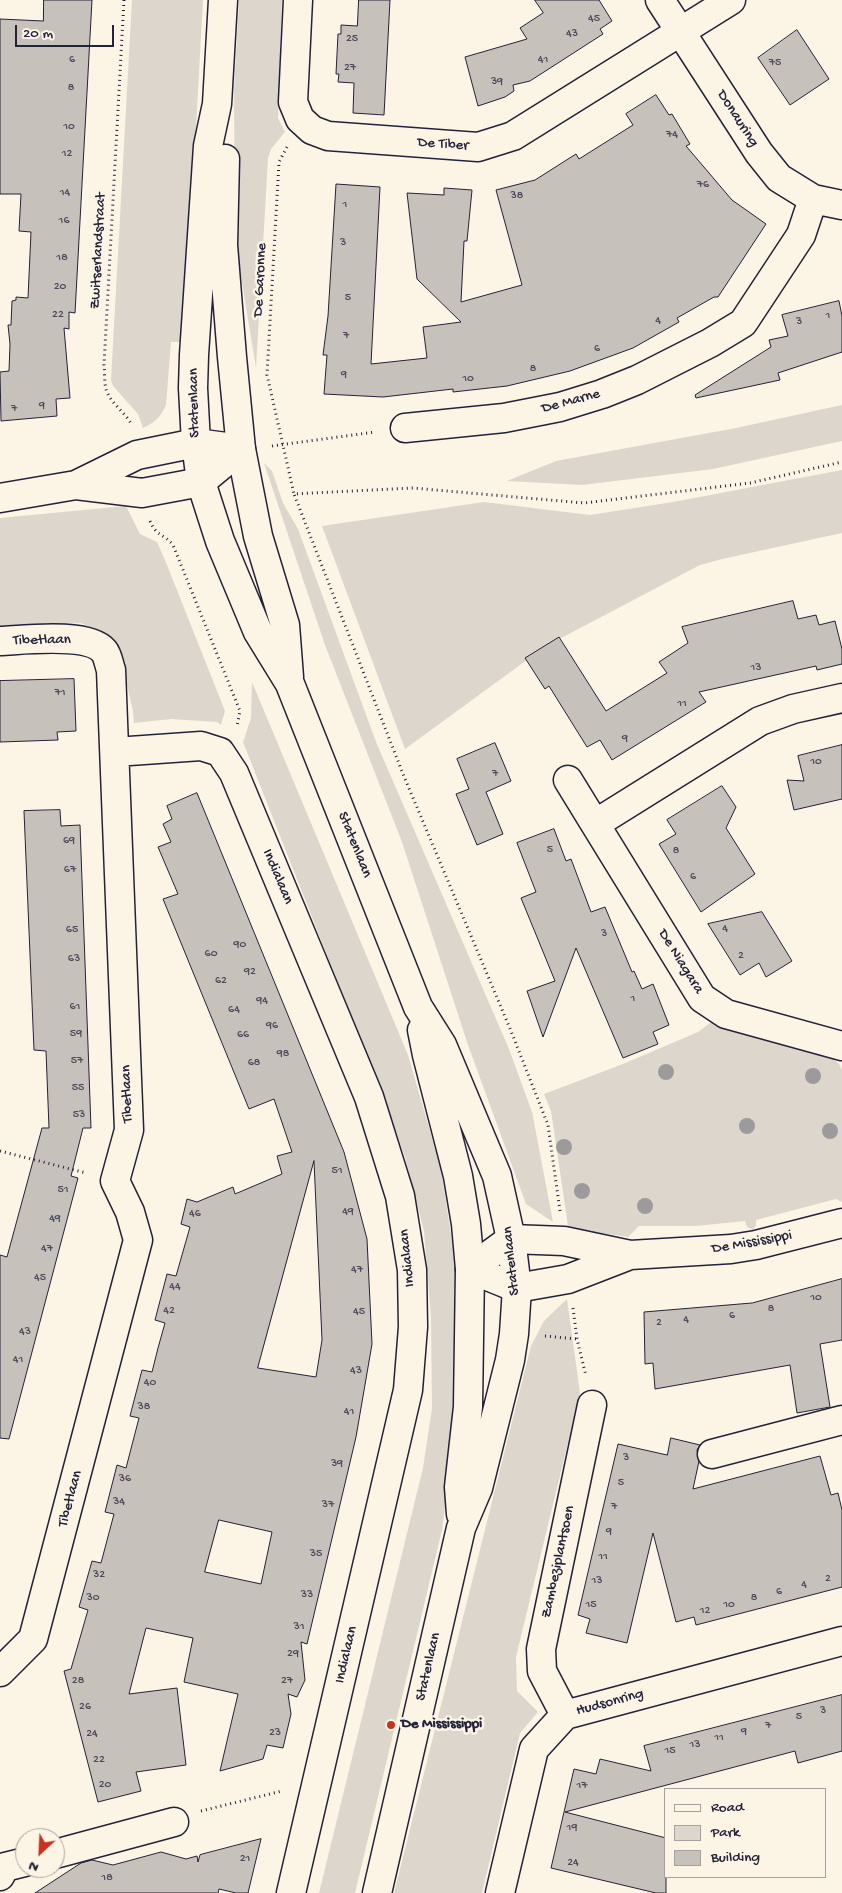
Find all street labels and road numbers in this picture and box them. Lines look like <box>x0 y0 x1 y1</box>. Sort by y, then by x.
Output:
street label: Donauring <box>712 87 762 151</box>
street label: De Tiber <box>417 134 469 156</box>
street label: Zwitserlandstraat <box>87 192 111 310</box>
street label: De Garonne <box>250 243 272 317</box>
street label: Statenlaan <box>185 368 205 438</box>
street label: De Marne <box>540 386 602 418</box>
street label: Tibetlaan <box>13 631 71 651</box>
street label: Statenlaan <box>333 809 375 881</box>
street label: Indialaan <box>257 847 297 907</box>
street label: De Niagara <box>653 926 707 998</box>
street label: Tibetlaan <box>118 1065 138 1123</box>
street label: Statenlaan <box>499 1226 525 1296</box>
street label: De Mississippi <box>710 1227 794 1259</box>
street label: Indialaan <box>396 1228 420 1288</box>
street label: Tibetlaan <box>55 1469 87 1529</box>
street label: Zambeziplantsoen <box>538 1504 580 1620</box>
street label: Indialaan <box>332 1625 362 1685</box>
street label: Statenlaan <box>412 1631 446 1703</box>
street label: Hudsonring <box>574 1685 646 1721</box>

